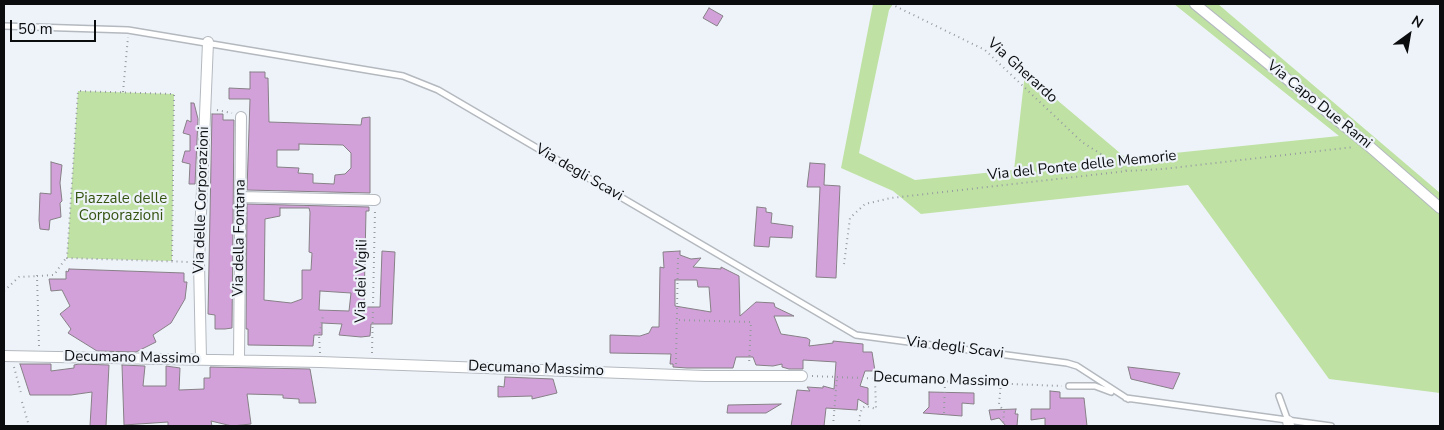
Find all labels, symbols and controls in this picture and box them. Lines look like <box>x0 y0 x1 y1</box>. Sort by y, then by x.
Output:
scale bar <box>12 10 99 42</box>
north arrow <box>1384 10 1434 60</box>
text: N <box>1408 11 1427 33</box>
text: 50 m <box>18 19 53 39</box>
street label: Via Gherardo <box>983 35 1061 107</box>
street label: Via Capo Due Rami <box>1263 57 1375 153</box>
street label: Via delle Corporazioni <box>190 126 214 274</box>
street label: Via degli Scavi <box>532 141 626 205</box>
street label: Via del Ponte delle Memorie <box>987 147 1177 185</box>
street label: Via della Fontana <box>230 179 250 297</box>
park label: Piazzale delle Corporazioni <box>75 190 167 225</box>
street label: Via dei Vigili <box>352 239 372 323</box>
street label: Via degli Scavi <box>905 333 1005 363</box>
street label: Decumano Massimo <box>64 348 200 368</box>
street label: Decumano Massimo <box>468 358 604 380</box>
street label: Decumano Massimo <box>873 369 1009 391</box>

